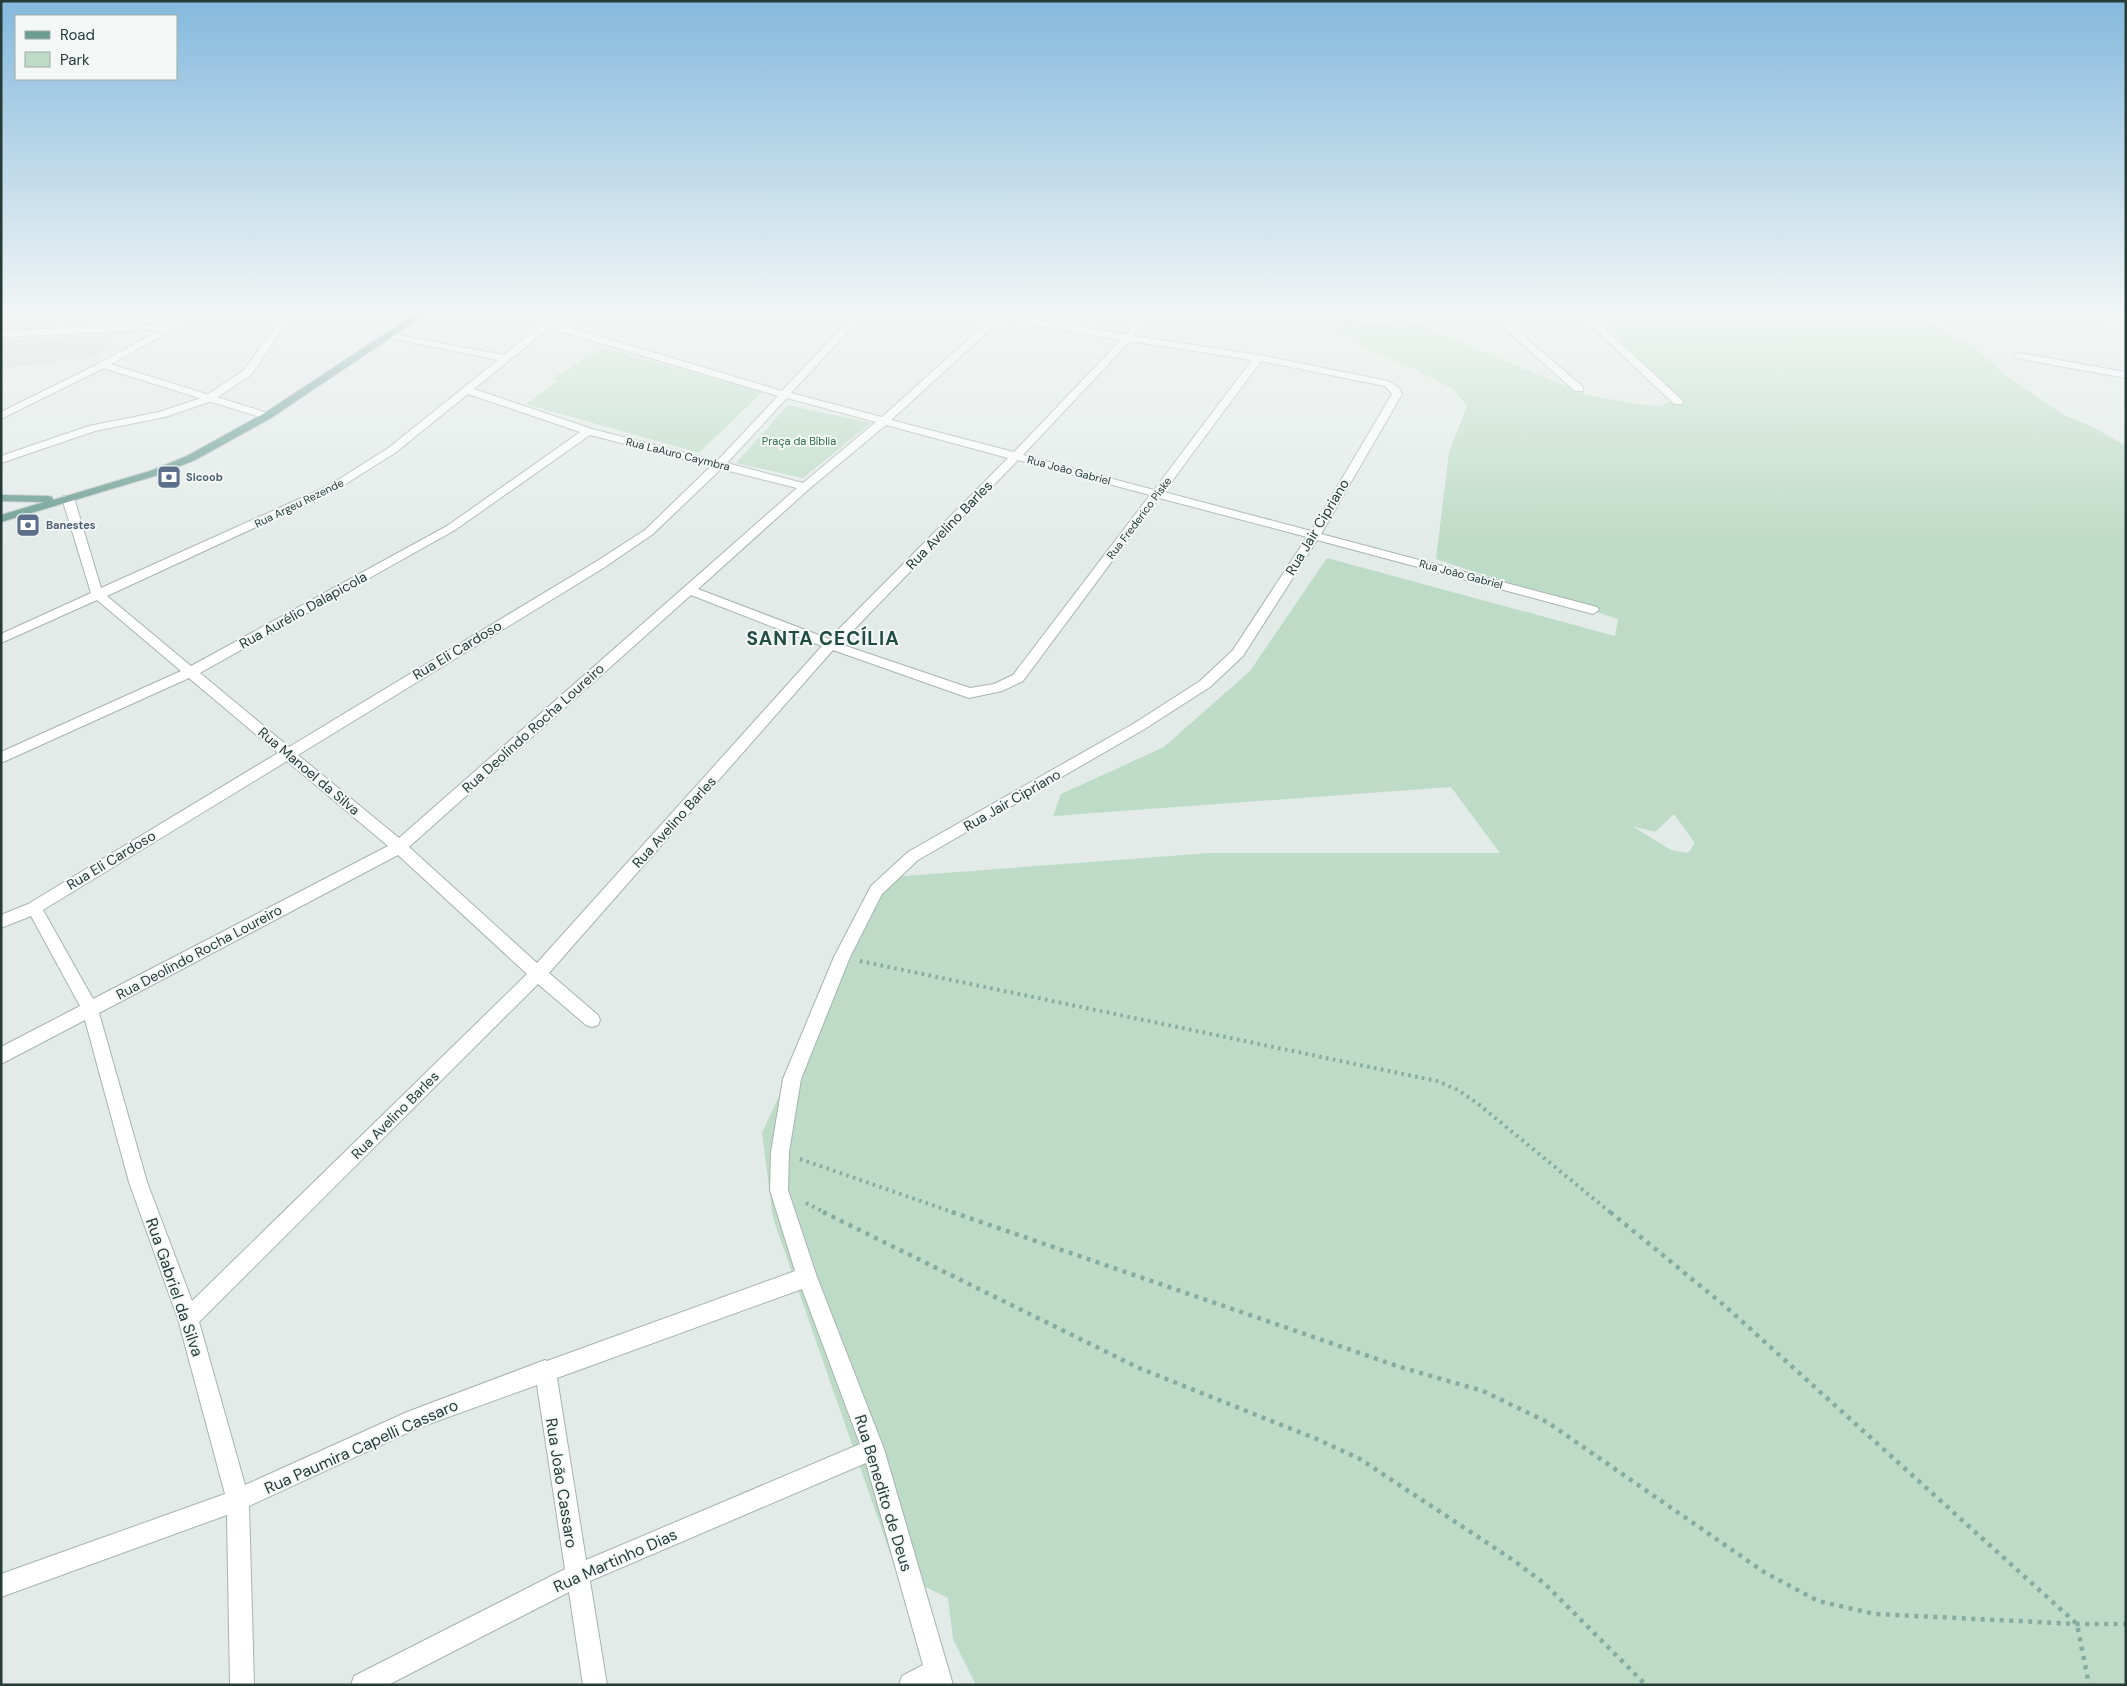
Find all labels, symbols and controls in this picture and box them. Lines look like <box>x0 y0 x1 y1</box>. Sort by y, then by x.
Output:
legend <box>15 15 178 80</box>
text: Road <box>60 25 95 45</box>
text: Park <box>60 50 90 70</box>
street label: Rua LaAuro Caymbra <box>624 434 732 474</box>
park label: Praça da Bíblia <box>762 434 836 448</box>
street label: Rua João Gabriel <box>1026 452 1112 488</box>
bank icon: Sicoob <box>156 464 182 490</box>
place label: Sicoob <box>186 470 223 484</box>
street label: Rua Frederico Piske <box>1104 474 1174 562</box>
street label: Rua Argeu Rezende <box>252 475 346 531</box>
street label: Rua Jair Cipriano <box>1281 476 1353 578</box>
street label: Rua Avelino Barles <box>902 477 996 573</box>
bank icon: Banestes <box>15 512 41 538</box>
place label: Banestes <box>46 518 96 532</box>
street label: Rua João Gabriel <box>1418 556 1504 592</box>
street label: Rua Aurélio Dalapicola <box>236 567 370 653</box>
street label: Rua Eli Cardoso <box>409 616 505 684</box>
district label: SANTA CECÍLIA <box>746 626 900 651</box>
street label: Rua Deolindo Rocha Loureiro <box>458 659 608 797</box>
street label: Rua Manoel da Silva <box>254 723 364 819</box>
street label: Rua Jair Cipriano <box>960 765 1064 835</box>
street label: Rua Avelino Barles <box>628 772 720 872</box>
street label: Rua Eli Cardoso <box>63 826 159 894</box>
street label: Rua Deolindo Rocha Loureiro <box>113 901 285 1003</box>
street label: Rua Avelino Barles <box>347 1067 443 1163</box>
street label: Rua Gabriel da Silva <box>141 1215 208 1359</box>
street label: Rua Paumira Capelli Cassaro <box>261 1394 461 1499</box>
street label: Rua Benedito de Deus <box>850 1412 917 1574</box>
street label: Rua João Cassaro <box>541 1416 582 1550</box>
street label: Rua Martinho Dias <box>550 1524 680 1597</box>

